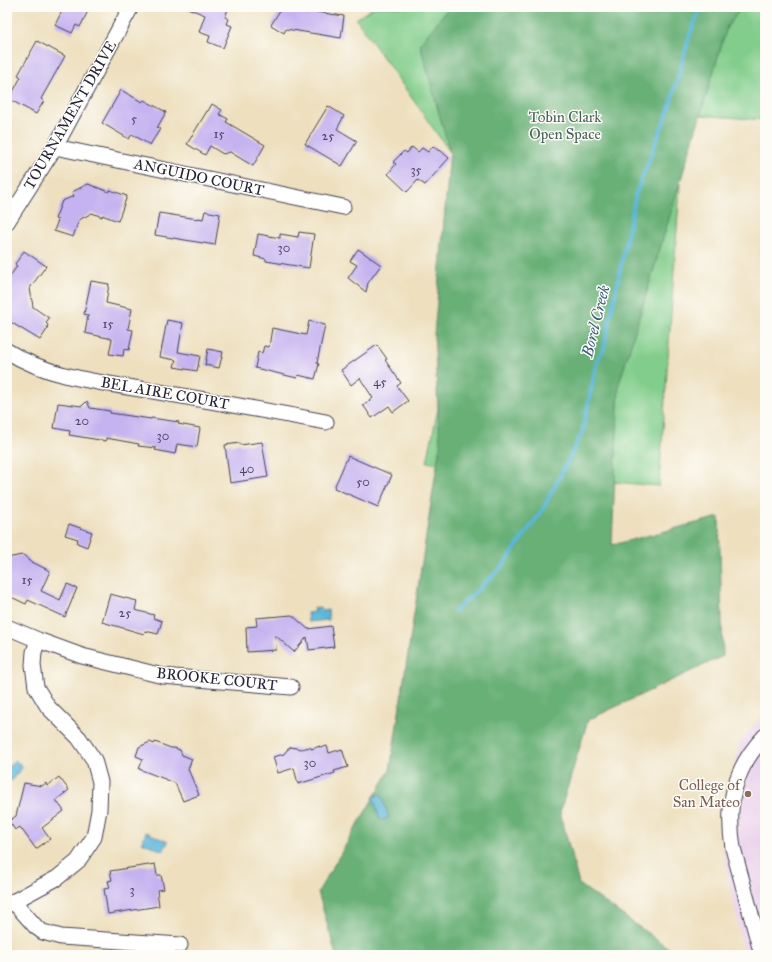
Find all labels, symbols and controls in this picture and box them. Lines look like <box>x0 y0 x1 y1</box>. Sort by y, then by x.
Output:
street label: TOURNAMENT DRIVE <box>20 37 120 193</box>
park label: Tobin Clark Open Space <box>529 108 601 143</box>
house number: 5 <box>131 111 137 127</box>
house number: 15 <box>213 126 225 142</box>
house number: 25 <box>322 128 334 144</box>
street label: ANGUIDO COURT <box>131 154 266 200</box>
house number: 35 <box>410 162 422 178</box>
house number: 30 <box>278 240 290 256</box>
water label: Borel Creek <box>577 283 614 360</box>
house number: 15 <box>102 316 114 332</box>
street label: BEL AIRE COURT <box>99 373 231 413</box>
house number: 45 <box>373 374 387 390</box>
house number: 20 <box>75 413 89 429</box>
house number: 30 <box>157 428 169 444</box>
house number: 40 <box>240 461 254 477</box>
house number: 50 <box>356 474 370 490</box>
house number: 15 <box>21 572 33 588</box>
house number: 25 <box>119 605 131 621</box>
street label: BROOKE COURT <box>156 664 278 694</box>
house number: 30 <box>304 755 316 771</box>
place label: College of San Mateo <box>673 776 743 811</box>
marker: College of San Mateo <box>743 789 753 799</box>
house number: 3 <box>129 882 135 898</box>

